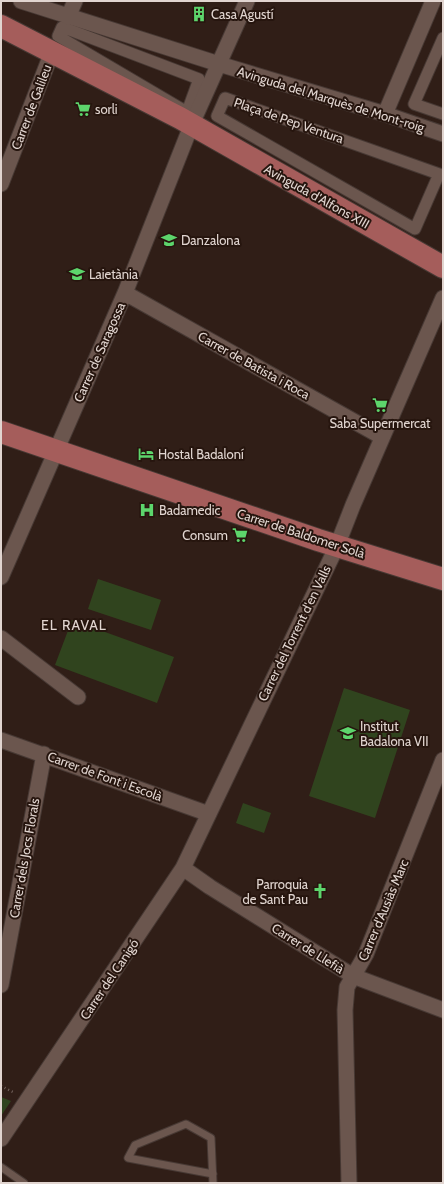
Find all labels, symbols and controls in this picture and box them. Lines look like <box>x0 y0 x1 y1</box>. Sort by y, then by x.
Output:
building icon: Casa Agustí <box>190 5 208 23</box>
place label: Casa Agustí <box>211 6 274 22</box>
street label: Carrer de Galileu <box>7 62 55 152</box>
street label: Avinguda del Marquès de Mont-roig <box>235 63 427 135</box>
street label: Plaça de Pep Ventura <box>232 94 347 147</box>
supermarket icon: sorli <box>74 100 92 118</box>
place label: sorli <box>95 101 117 117</box>
street label: Avinguda d'Alfons XIII <box>261 160 373 232</box>
school or university icon: Danzalona <box>160 231 178 249</box>
place label: Danzalona <box>181 232 241 248</box>
school or university icon: Laietània <box>68 265 86 283</box>
place label: Laietània <box>89 266 139 282</box>
street label: Carrer de Saragossa <box>70 299 128 404</box>
street label: Carrer de Batista i Roca <box>195 328 313 403</box>
supermarket icon: Saba Supermercat <box>371 396 389 414</box>
place label: Saba Supermercat <box>330 415 431 431</box>
hotel icon: Hostal Badaloní <box>137 445 155 463</box>
place label: Hostal Badaloní <box>158 446 244 462</box>
hospital icon: Badamedic <box>138 501 156 519</box>
place label: Badamedic <box>159 502 220 518</box>
street label: Carrer de Baldomer Solà <box>235 505 368 561</box>
supermarket icon: Consum <box>231 526 249 544</box>
place label: Consum <box>182 527 228 543</box>
street label: Carrer del Torrent d'en Valls <box>254 562 334 704</box>
district label: EL RAVAL <box>41 616 107 634</box>
place label: Institut Badalona VII <box>360 718 429 749</box>
school or university icon: Institut Badalona VII <box>339 724 357 742</box>
street label: Carrer de Font i Escolà <box>45 748 165 804</box>
street label: Carrer dels Jocs Florals <box>6 796 43 919</box>
street label: Carrer d'Ausiàs Marc <box>354 857 412 963</box>
place label: Parroquia de Sant Pau <box>243 876 309 907</box>
church icon: Parroquia de Sant Pau <box>311 882 329 900</box>
street label: Carrer de Llefià <box>269 919 348 977</box>
street label: Carrer del Canigó <box>76 936 142 1022</box>

